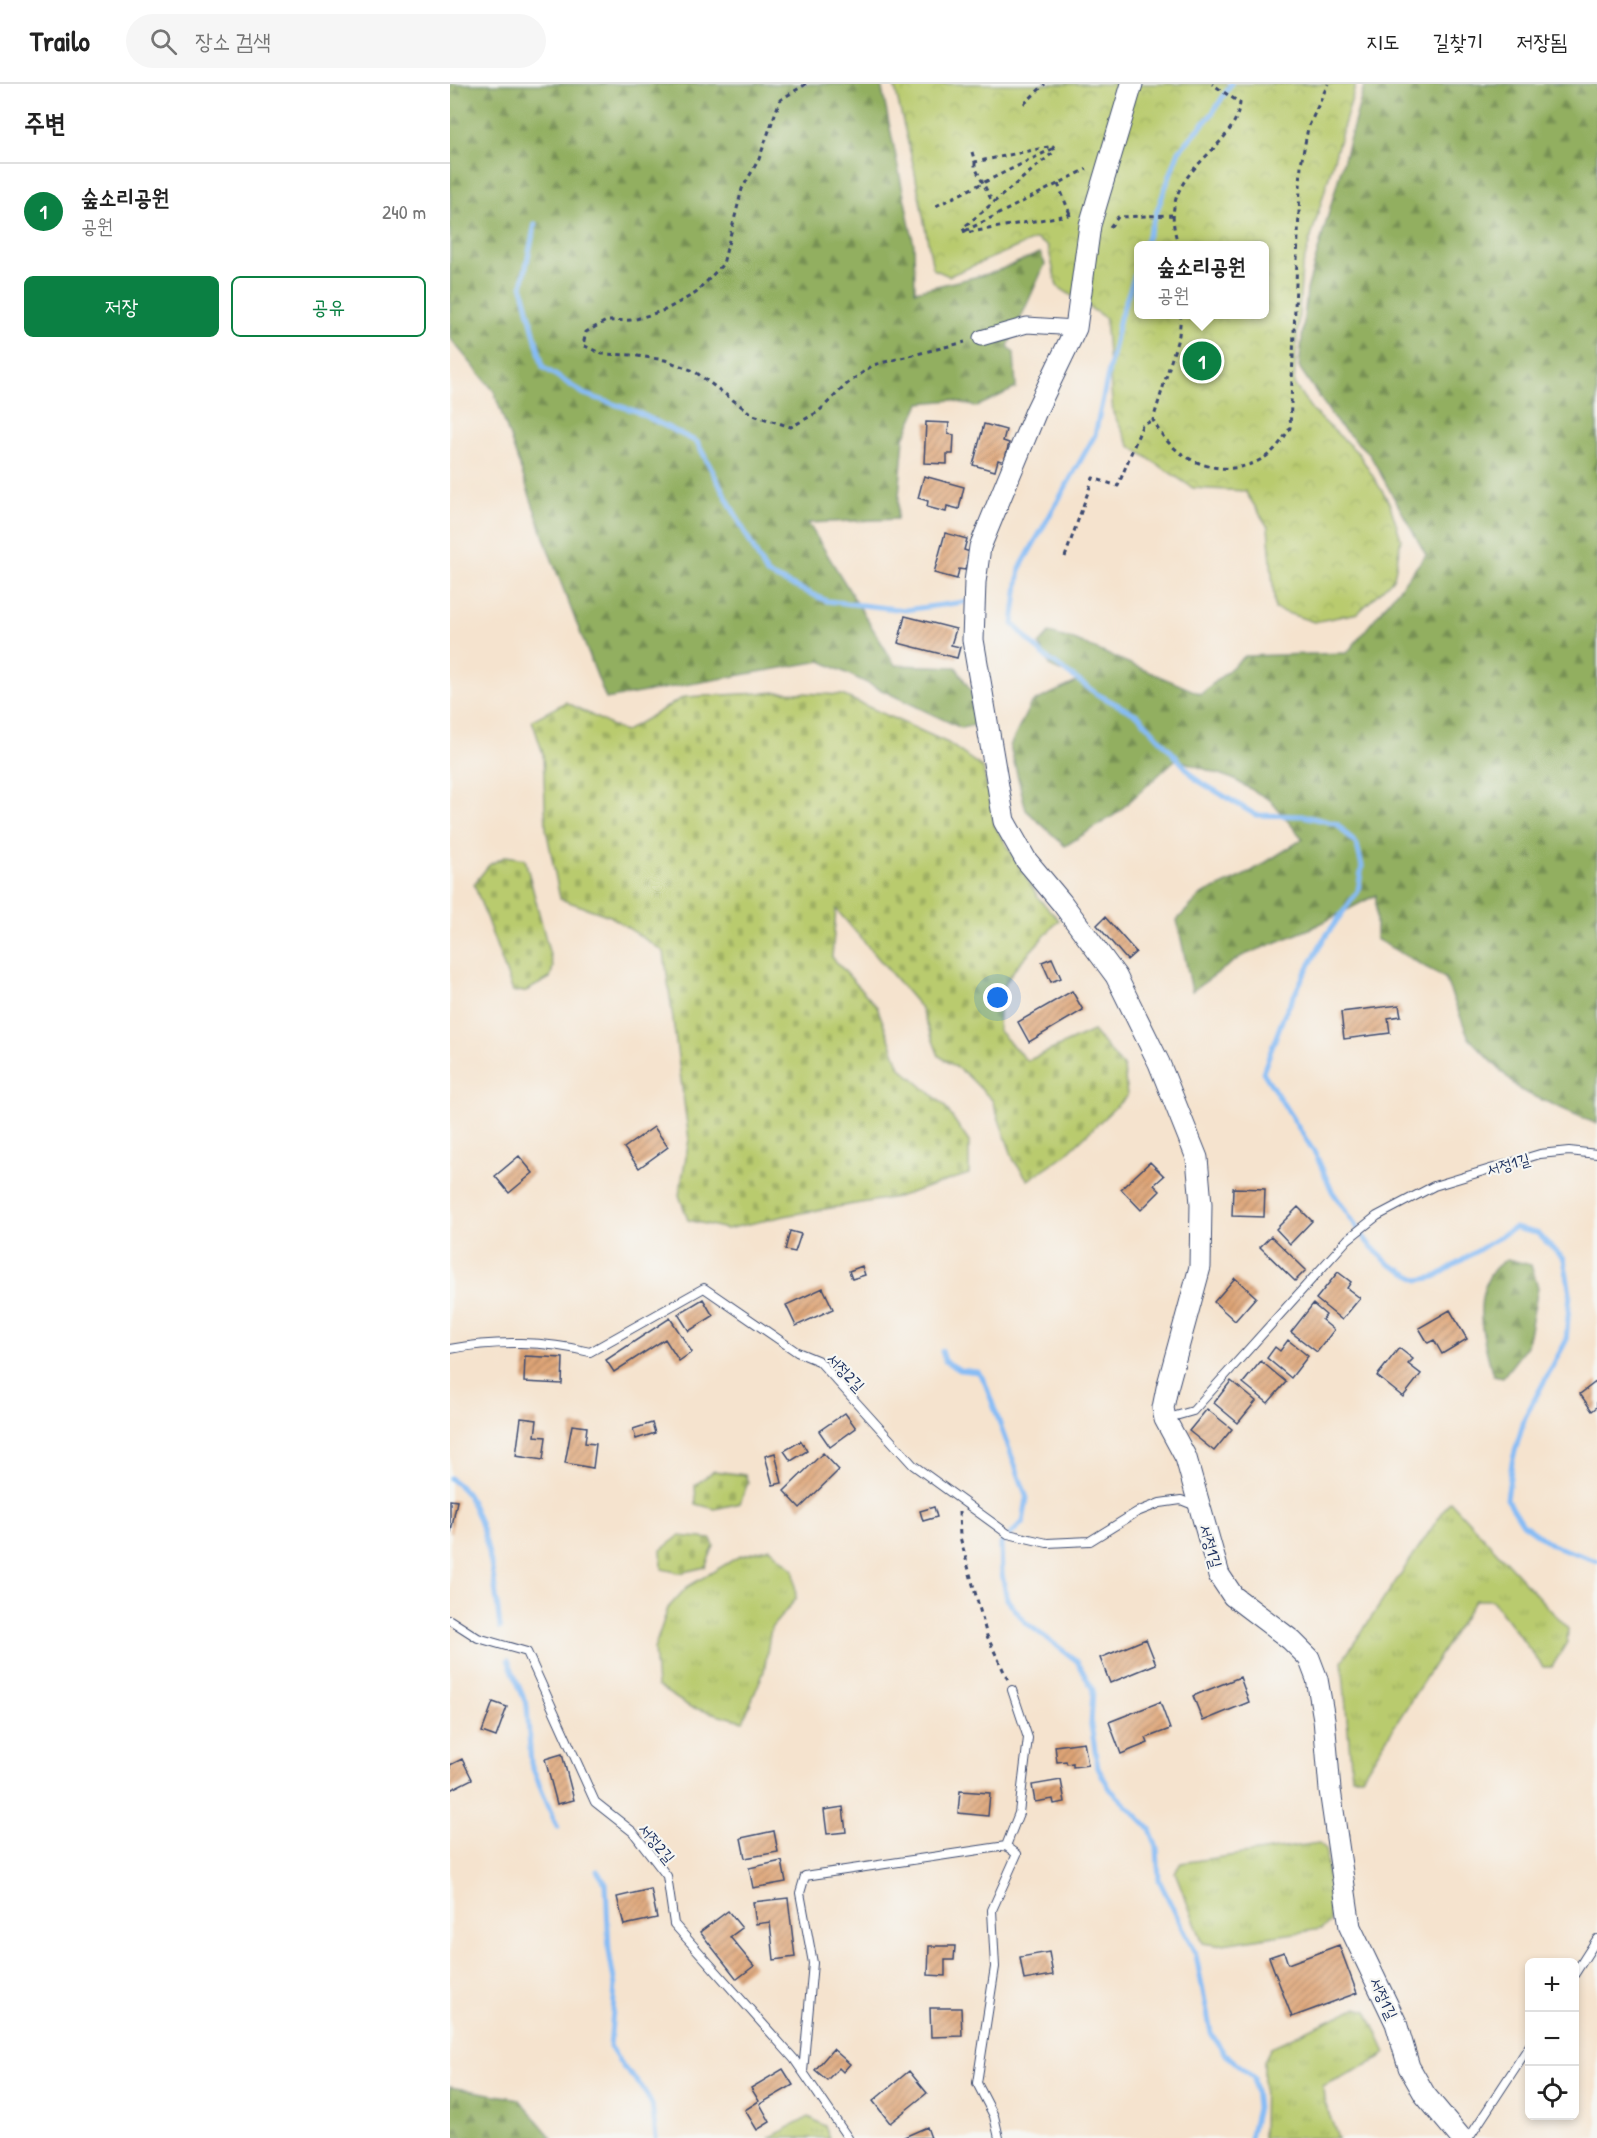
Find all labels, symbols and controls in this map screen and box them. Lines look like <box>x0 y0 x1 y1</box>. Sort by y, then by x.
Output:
search box <box>126 14 546 68</box>
text: Trailo <box>30 22 90 60</box>
icon: search <box>147 25 180 58</box>
text: 장소 검색 <box>195 26 271 56</box>
text: 지도 <box>1366 27 1400 56</box>
text: 길찾기 <box>1433 27 1483 56</box>
text: 저장됨 <box>1516 27 1567 56</box>
text: 주변 <box>24 105 66 140</box>
text: 숲소리공원 <box>81 182 170 212</box>
text: 1 <box>40 198 47 225</box>
text: 240 m <box>382 198 426 225</box>
text: 공원 <box>81 212 113 239</box>
popup <box>1134 241 1269 319</box>
text: 숲소리공원 <box>1157 251 1246 281</box>
button: 저장 <box>24 276 219 337</box>
button: 공유 <box>231 276 426 337</box>
text: 공원 <box>1157 281 1189 308</box>
pin: 1 <box>1182 338 1221 384</box>
your location <box>983 983 1012 1012</box>
street label: 서정1길 <box>1484 1147 1533 1181</box>
street label: 서정2길 <box>822 1348 870 1396</box>
street label: 서정1길 <box>1194 1522 1228 1571</box>
street label: 서정2길 <box>634 1818 680 1868</box>
map controls <box>1525 1958 1579 2120</box>
button: + <box>1525 1958 1579 2012</box>
street label: 서정1길 <box>1365 1973 1403 2023</box>
button: − <box>1525 2012 1579 2066</box>
button: locate <box>1525 2066 1579 2120</box>

